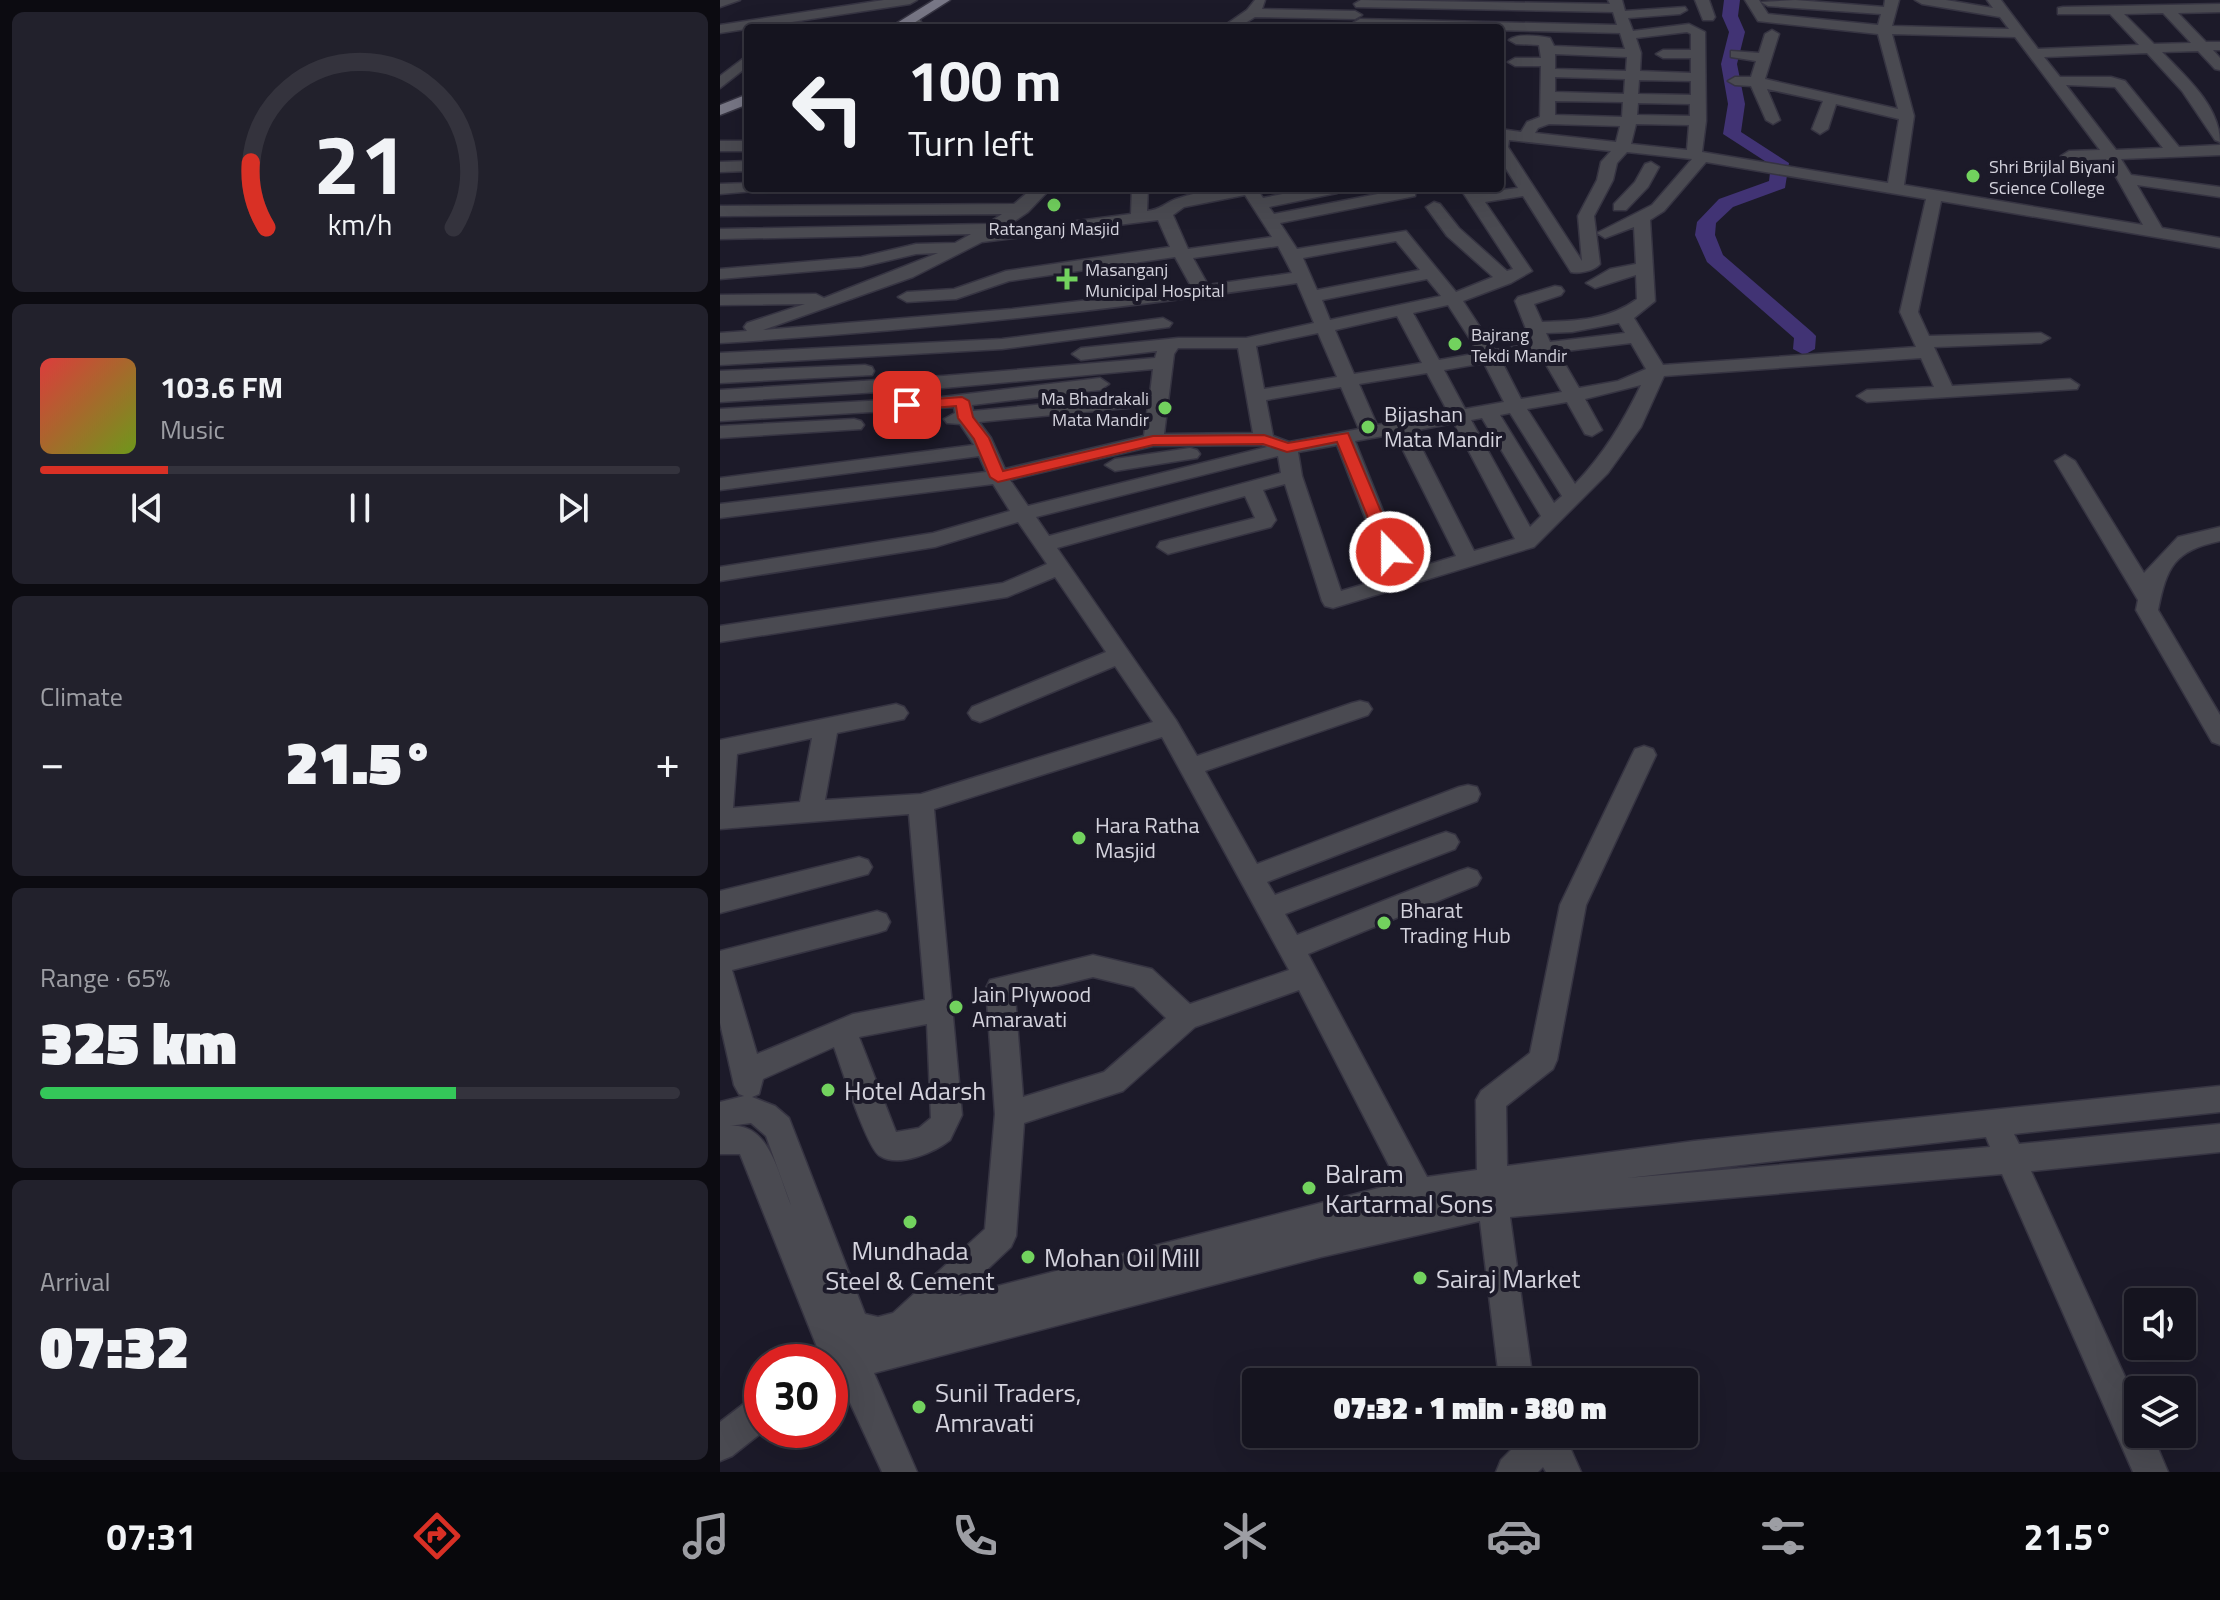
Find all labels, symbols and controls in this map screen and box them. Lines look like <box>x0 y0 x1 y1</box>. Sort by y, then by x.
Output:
text: 100 m <box>908 38 1061 123</box>
icon: left <box>776 56 880 160</box>
text: 21 <box>313 100 407 226</box>
text: Turn left <box>908 115 1034 170</box>
place label: Shri Brijlal Biyani Science College <box>1989 153 2115 201</box>
marker: Shri Brijlal Biyani Science College <box>1964 167 1982 185</box>
marker: Ratanganj Masjid <box>1045 196 1063 214</box>
text: km/h <box>328 203 392 246</box>
place label: Ratanganj Masjid <box>989 215 1119 242</box>
place label: Masanganj Municipal Hospital <box>1085 256 1225 304</box>
marker: Masanganj Municipal Hospital <box>1056 268 1078 290</box>
place label: Bajrang Tekdi Mandir <box>1471 321 1567 369</box>
marker: Bajrang Tekdi Mandir <box>1446 335 1464 353</box>
text: 103.6 FM <box>160 364 283 410</box>
pin <box>873 371 941 439</box>
icon: arrive <box>885 383 929 427</box>
place label: Ma Bhadrakali Mata Mandir <box>1041 385 1149 433</box>
place label: Bijashan Mata Mandir <box>1384 397 1503 456</box>
marker: Ma Bhadrakali Mata Mandir <box>1156 399 1174 417</box>
text: Music <box>160 410 225 449</box>
marker: Bijashan Mata Mandir <box>1359 418 1377 436</box>
icon: previous <box>125 486 169 530</box>
icon: pause <box>338 486 382 530</box>
icon: next <box>551 486 595 530</box>
position arrow <box>1348 510 1432 594</box>
text: Climate <box>40 677 123 716</box>
text: 21.5° <box>286 716 434 807</box>
text: − <box>40 728 65 795</box>
text: + <box>655 728 680 795</box>
place label: Hara Ratha Masjid <box>1095 808 1199 867</box>
marker: Hara Ratha Masjid <box>1070 829 1088 847</box>
place label: Bharat Trading Hub <box>1400 893 1511 952</box>
marker: Bharat Trading Hub <box>1375 914 1393 932</box>
text: Range · 65% <box>40 958 170 997</box>
place label: Jain Plywood Amaravati <box>972 977 1091 1036</box>
text: 325 km <box>40 996 237 1087</box>
marker: Jain Plywood Amaravati <box>947 998 965 1016</box>
place label: Hotel Adarsh <box>844 1071 986 1110</box>
marker: Hotel Adarsh <box>819 1081 837 1099</box>
place label: Balram Kartarmal Sons <box>1325 1154 1493 1223</box>
marker: Balram Kartarmal Sons <box>1300 1179 1318 1197</box>
marker: Mundhada Steel & Cement <box>901 1213 919 1231</box>
place label: Mundhada Steel & Cement <box>825 1231 995 1300</box>
place label: Mohan Oil Mill <box>1044 1238 1200 1277</box>
marker: Mohan Oil Mill <box>1019 1248 1037 1266</box>
place label: Sairaj Market <box>1436 1259 1580 1298</box>
text: Arrival <box>40 1262 111 1301</box>
marker: Sairaj Market <box>1411 1269 1429 1287</box>
map controls <box>2124 1288 2196 1448</box>
button: sound <box>2124 1288 2196 1360</box>
text: 07:32 <box>40 1300 189 1391</box>
speed limit sign: 30 <box>744 1344 848 1448</box>
place label: Sunil Traders, Amravati <box>935 1373 1082 1442</box>
button: layers <box>2124 1376 2196 1448</box>
text: 07:32 · 1 min · 380 m <box>1334 1385 1606 1431</box>
marker: Sunil Traders, Amravati <box>910 1398 928 1416</box>
icon: directions <box>409 1508 465 1564</box>
icon: music <box>678 1508 734 1564</box>
icon: phone <box>947 1508 1003 1564</box>
icon: climate <box>1217 1508 1273 1564</box>
icon: car <box>1486 1508 1542 1564</box>
icon: filters <box>1755 1508 1811 1564</box>
text: 07:31 <box>107 1509 196 1564</box>
text: 21.5° <box>2024 1509 2113 1564</box>

